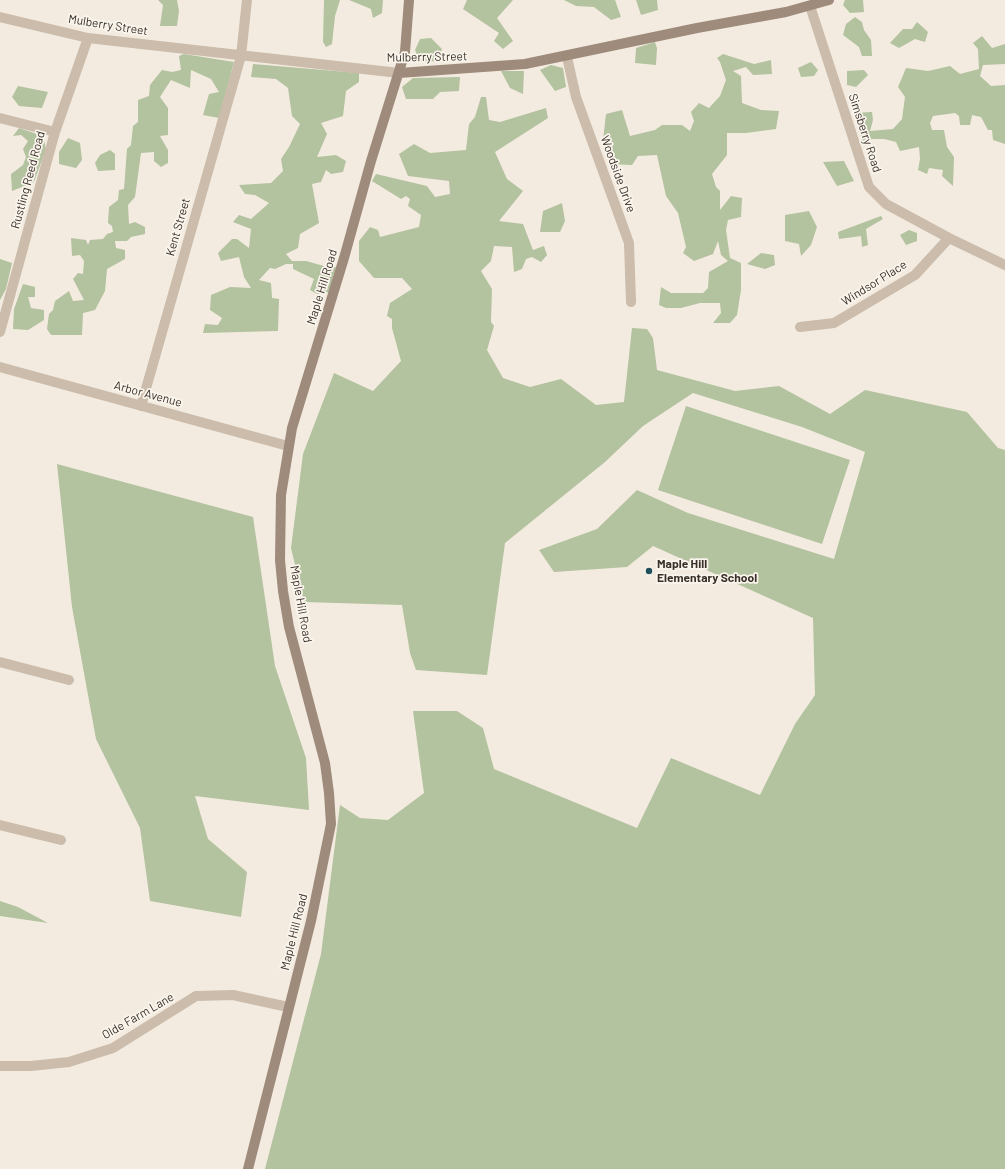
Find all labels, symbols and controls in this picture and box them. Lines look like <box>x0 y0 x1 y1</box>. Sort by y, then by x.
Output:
street label: Mulberry Street <box>67 12 149 38</box>
street label: Mulberry Street <box>387 49 467 65</box>
street label: Simsberry Road <box>845 92 885 174</box>
street label: Rustling Reed Road <box>8 130 48 230</box>
street label: Woodside Drive <box>597 134 639 214</box>
street label: Kent Street <box>163 196 193 258</box>
street label: Maple Hill Road <box>304 247 340 327</box>
street label: Windsor Place <box>839 257 909 309</box>
street label: Arbor Avenue <box>113 378 183 410</box>
place label: Maple Hill Elementary School <box>657 557 757 585</box>
street label: Maple Hill Road <box>287 564 315 644</box>
marker: Maple Hill Elementary School <box>644 566 654 576</box>
street label: Maple Hill Road <box>278 892 310 972</box>
street label: Olde Farm Lane <box>100 990 176 1042</box>

